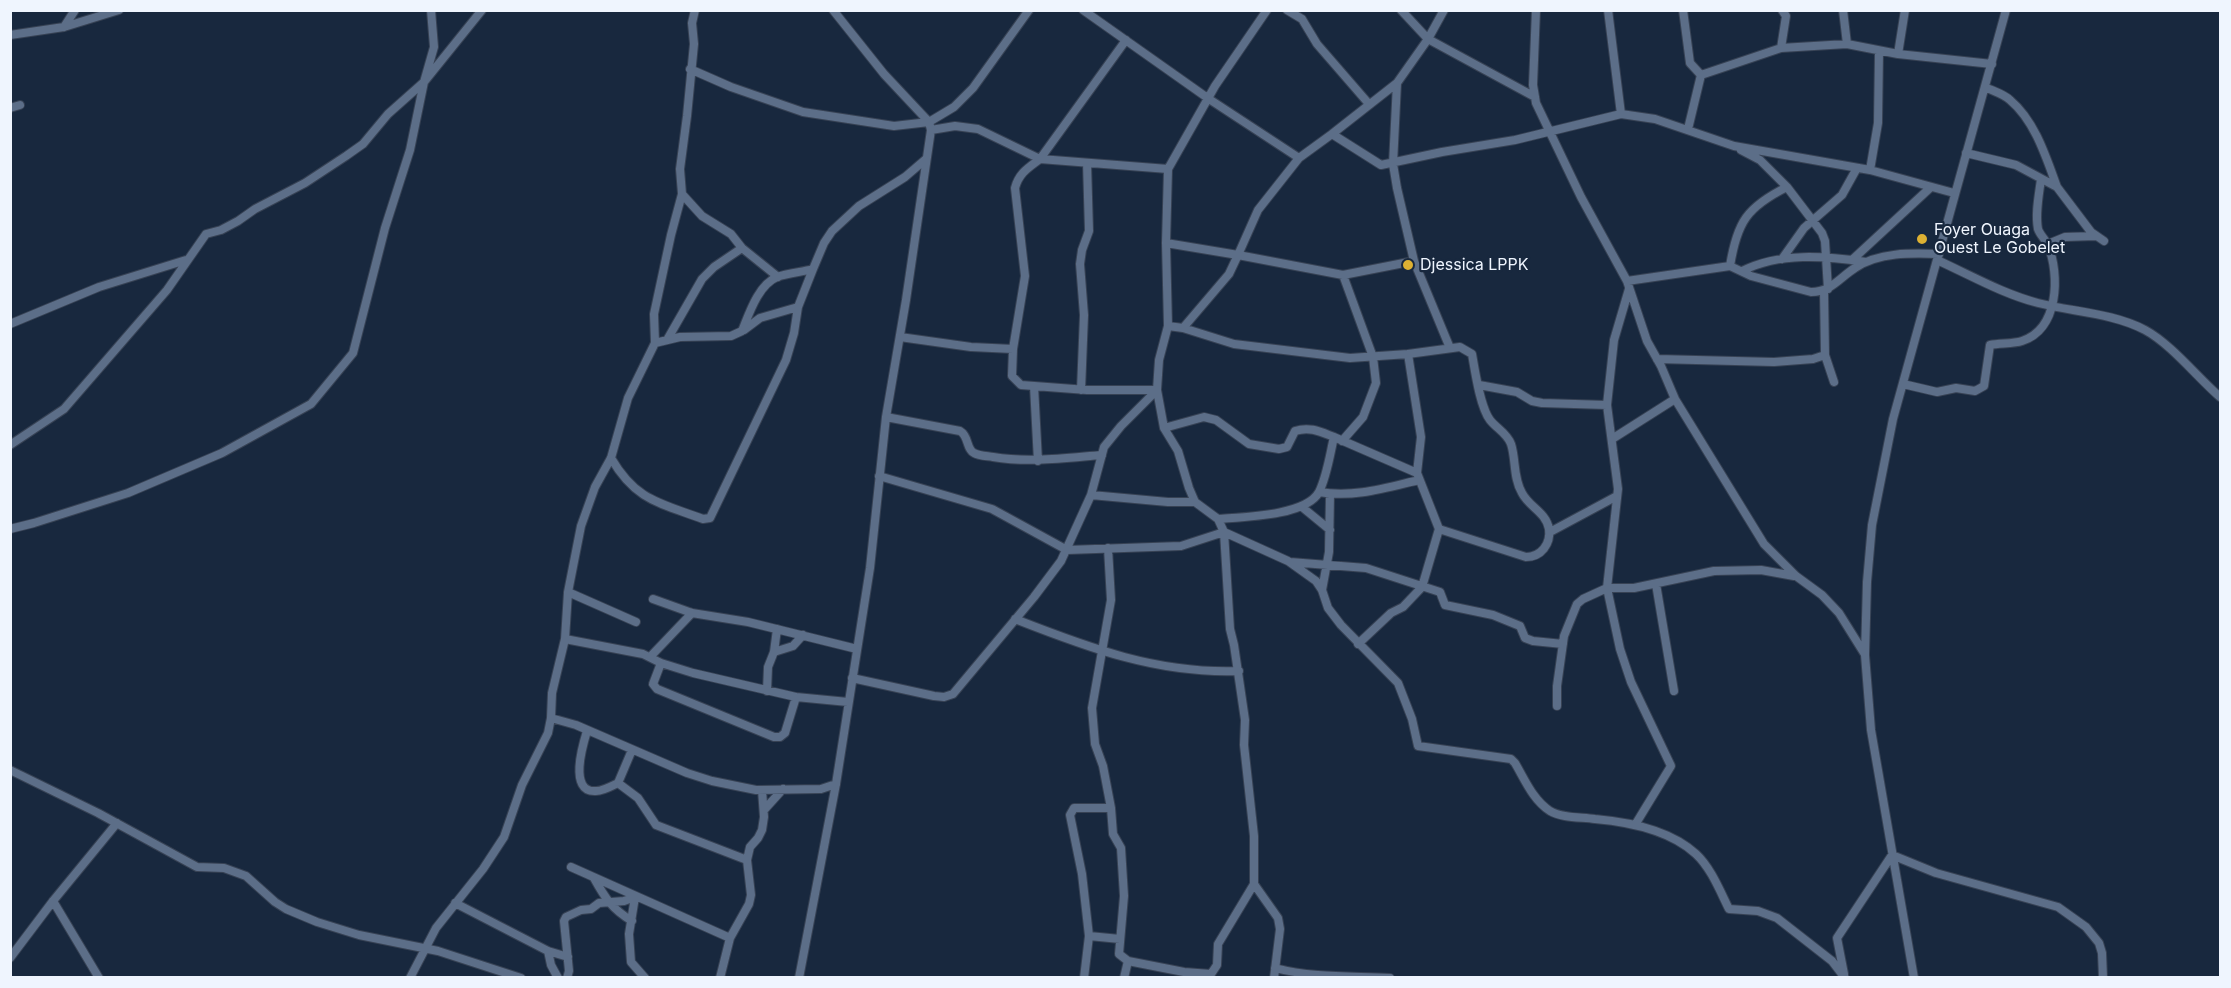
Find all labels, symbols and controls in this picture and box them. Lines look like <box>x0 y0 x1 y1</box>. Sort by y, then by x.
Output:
place label: Foyer Ouaga Ouest Le Gobelet <box>1934 220 2065 258</box>
marker: Foyer Ouaga Ouest Le Gobelet <box>1915 232 1929 246</box>
place label: Djessica LPPK <box>1420 255 1529 275</box>
marker: Djessica LPPK <box>1401 258 1415 272</box>

